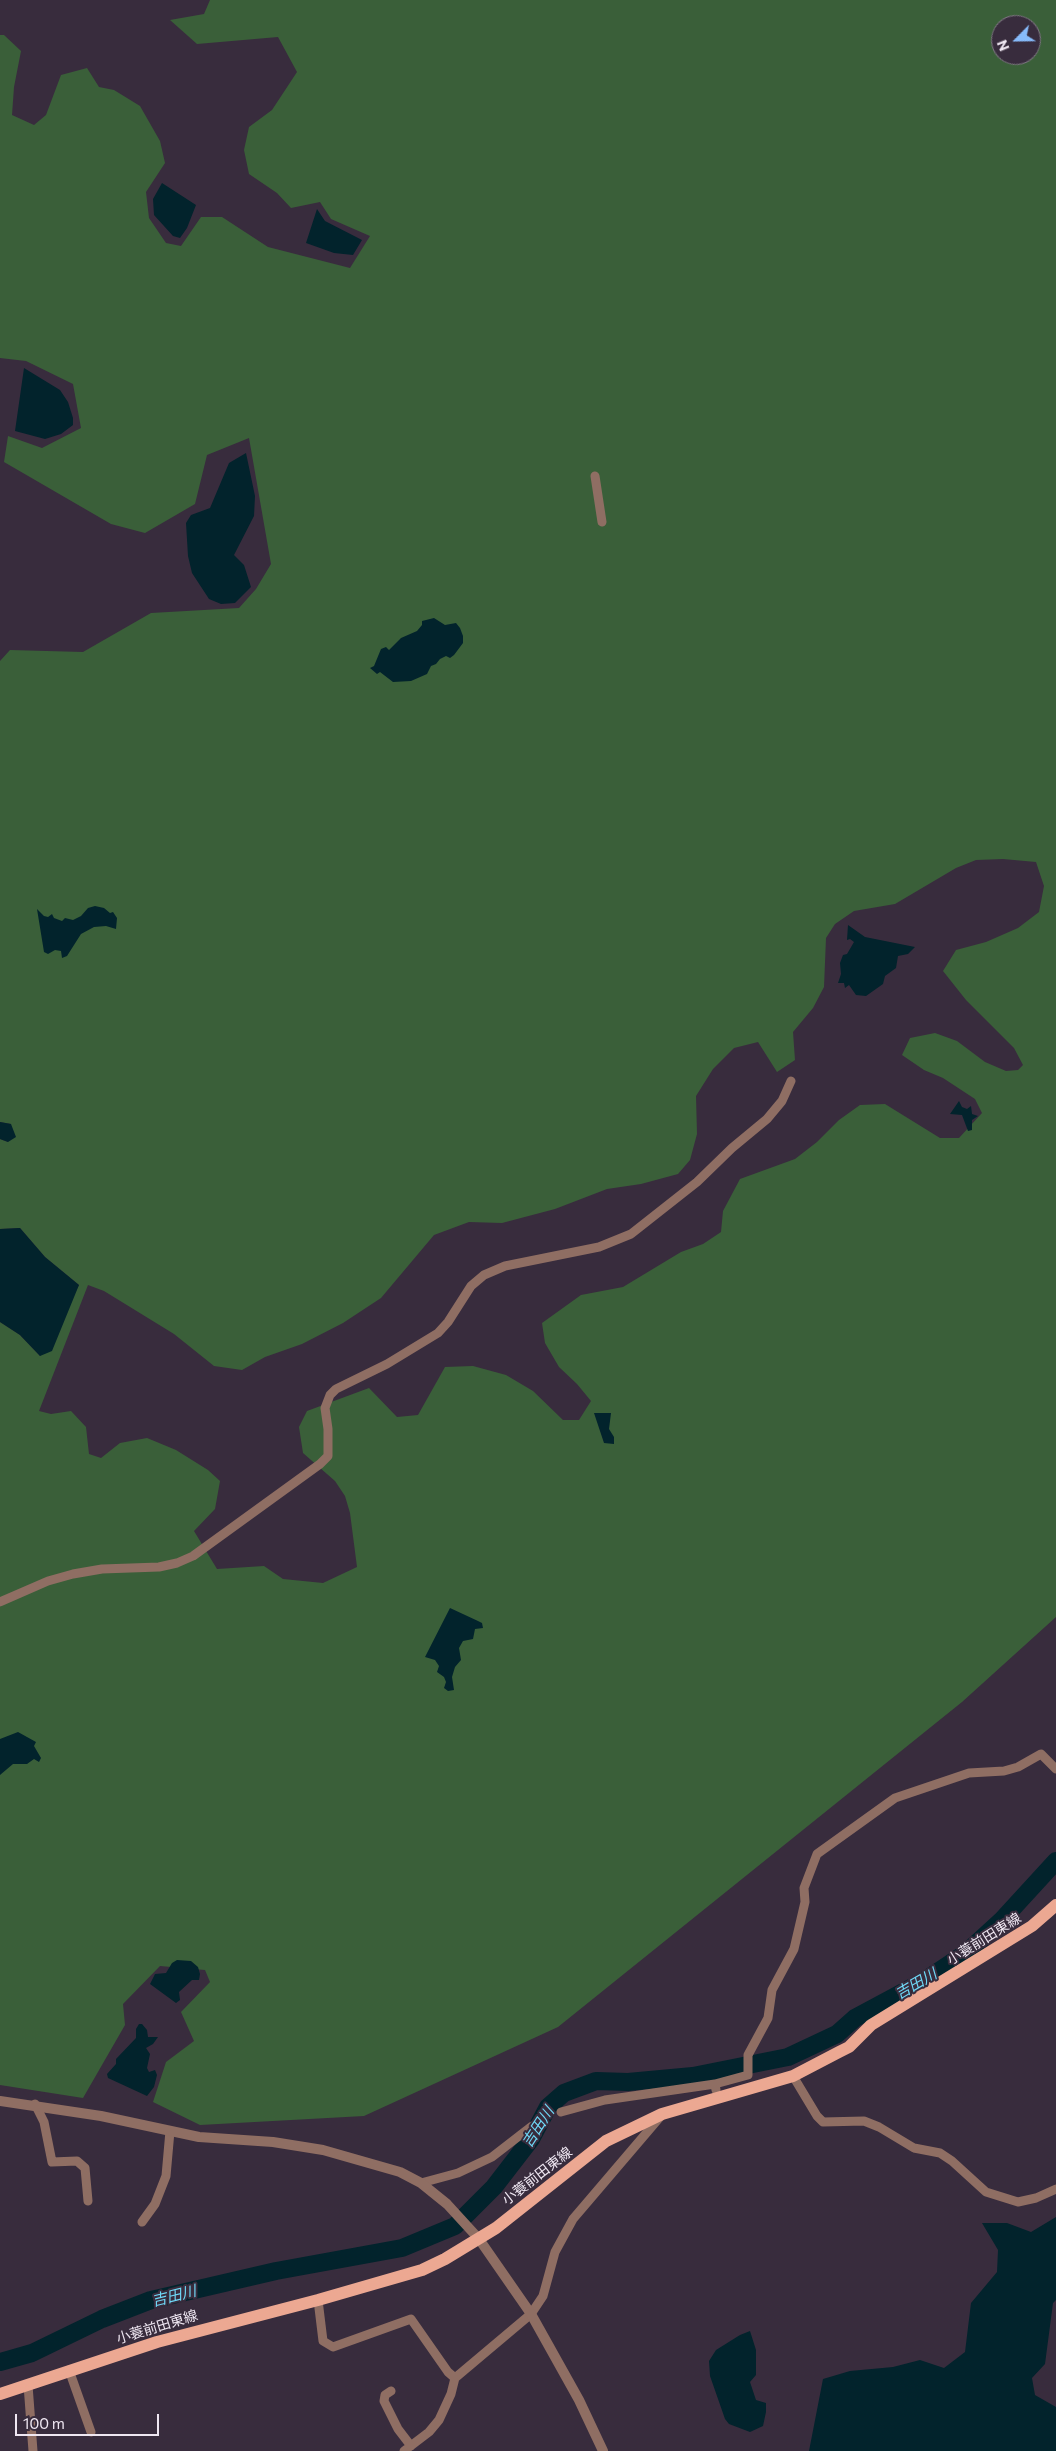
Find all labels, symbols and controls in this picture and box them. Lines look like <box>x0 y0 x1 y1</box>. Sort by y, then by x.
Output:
north arrow <box>991 15 1041 65</box>
text: N <box>993 38 1013 54</box>
street label: 小蓑前田東線 <box>944 1910 1024 1968</box>
water label: 吉田川 <box>892 1965 940 2003</box>
water label: 吉田川 <box>518 2103 558 2151</box>
street label: 小蓑前田東線 <box>499 2144 575 2208</box>
water label: 吉田川 <box>150 2282 198 2310</box>
street label: 小蓑前田東線 <box>114 2307 200 2347</box>
scale bar <box>18 2404 161 2436</box>
text: 100 m <box>23 2414 65 2432</box>

